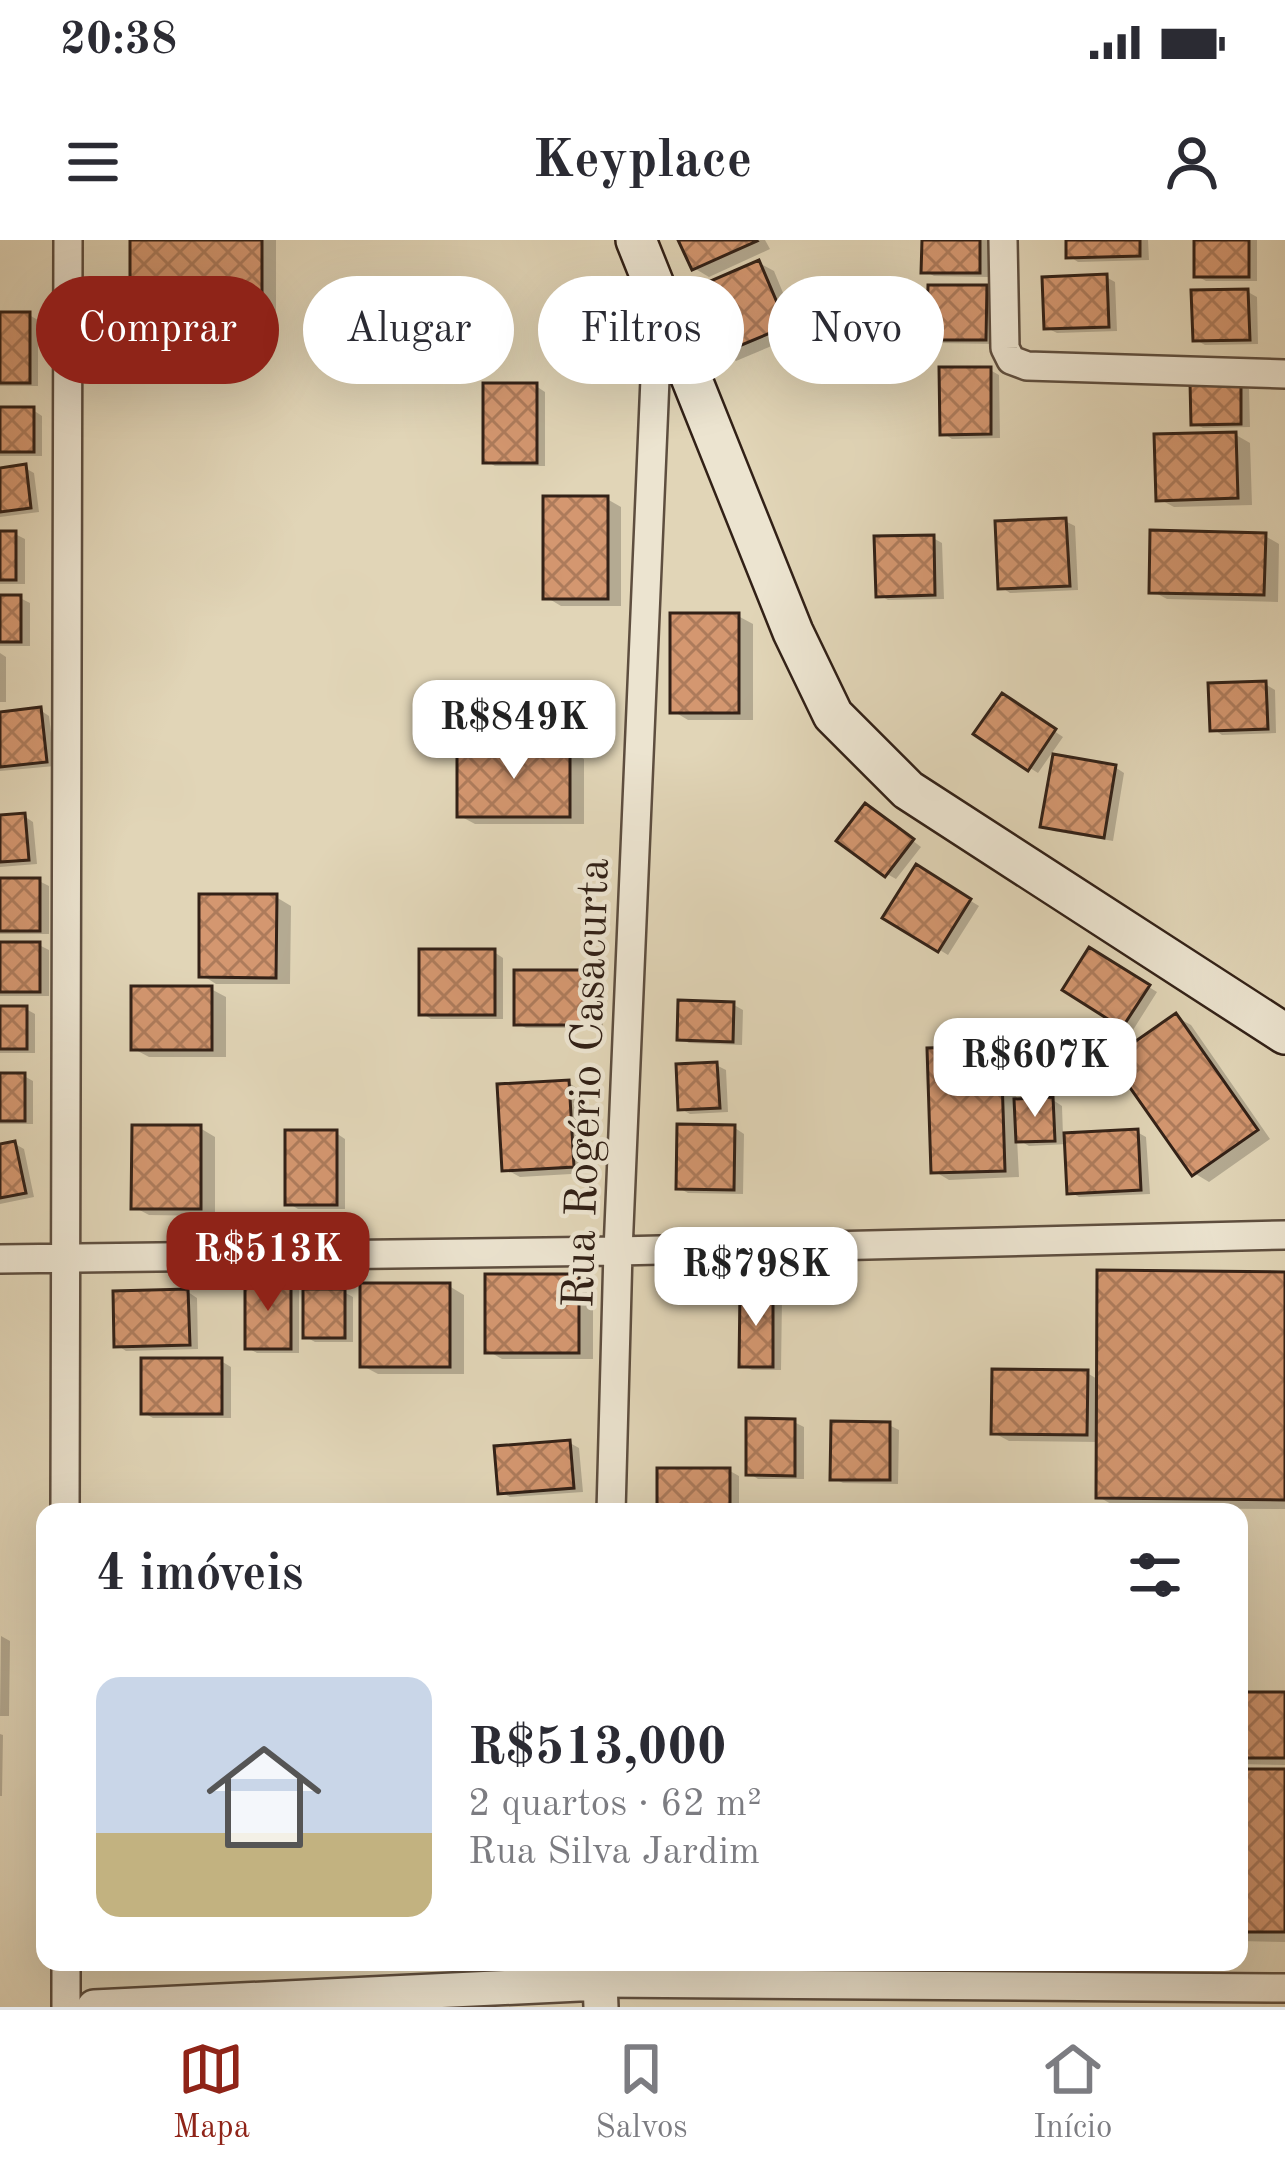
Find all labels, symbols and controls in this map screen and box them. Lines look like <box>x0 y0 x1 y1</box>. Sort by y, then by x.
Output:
text: 20:38 <box>60 19 177 64</box>
icon: menu <box>60 129 126 195</box>
icon: person <box>1159 129 1225 195</box>
text: Keyplace <box>533 135 752 189</box>
chip: Comprar <box>36 276 279 384</box>
chip: Alugar <box>303 276 514 384</box>
chip: Filtros <box>538 276 744 384</box>
chip: Novo <box>768 276 944 384</box>
pin: R$849K <box>416 680 612 782</box>
text: R$849K <box>440 699 588 738</box>
street label: Rua Rogério Casacurta <box>558 857 619 1309</box>
pin: R$607K <box>937 1018 1133 1120</box>
text: R$607K <box>961 1037 1109 1076</box>
pin: R$513K <box>170 1212 366 1314</box>
pin: R$798K <box>658 1227 854 1329</box>
text: R$513K <box>194 1231 342 1270</box>
text: R$798K <box>682 1246 830 1285</box>
icon: filters <box>1122 1542 1188 1608</box>
text: 4 imóveis <box>96 1550 303 1601</box>
text: R$513,000 <box>468 1724 727 1775</box>
icon: home <box>192 1725 336 1869</box>
text: 2 quartos · 62 m² <box>468 1785 762 1824</box>
text: Rua Silva Jardim <box>468 1833 760 1872</box>
tab: Mapa <box>173 2036 250 2149</box>
tab: Salvos <box>595 2036 688 2149</box>
tab: Início <box>1033 2036 1112 2149</box>

